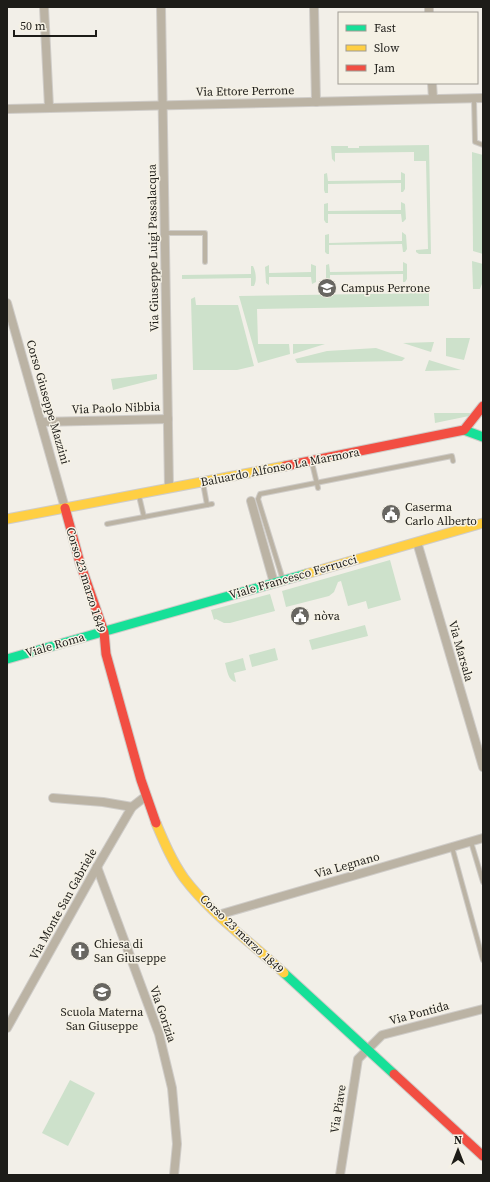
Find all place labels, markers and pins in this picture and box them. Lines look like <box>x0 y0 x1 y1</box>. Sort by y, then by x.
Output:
school or university icon: Campus Perrone <box>316 277 338 299</box>
place label: Campus Perrone <box>341 280 430 296</box>
place label: Caserma Carlo Alberto <box>405 499 477 529</box>
public building icon: Caserma Carlo Alberto <box>380 503 402 525</box>
public building icon: nòva <box>289 605 311 627</box>
place label: nòva <box>314 608 341 624</box>
place label: Chiesa di San Giuseppe <box>94 936 166 966</box>
church icon: Chiesa di San Giuseppe <box>69 940 91 962</box>
school or university icon: Scuola Materna San Giuseppe <box>91 981 113 1003</box>
place label: Scuola Materna San Giuseppe <box>61 1004 144 1034</box>

